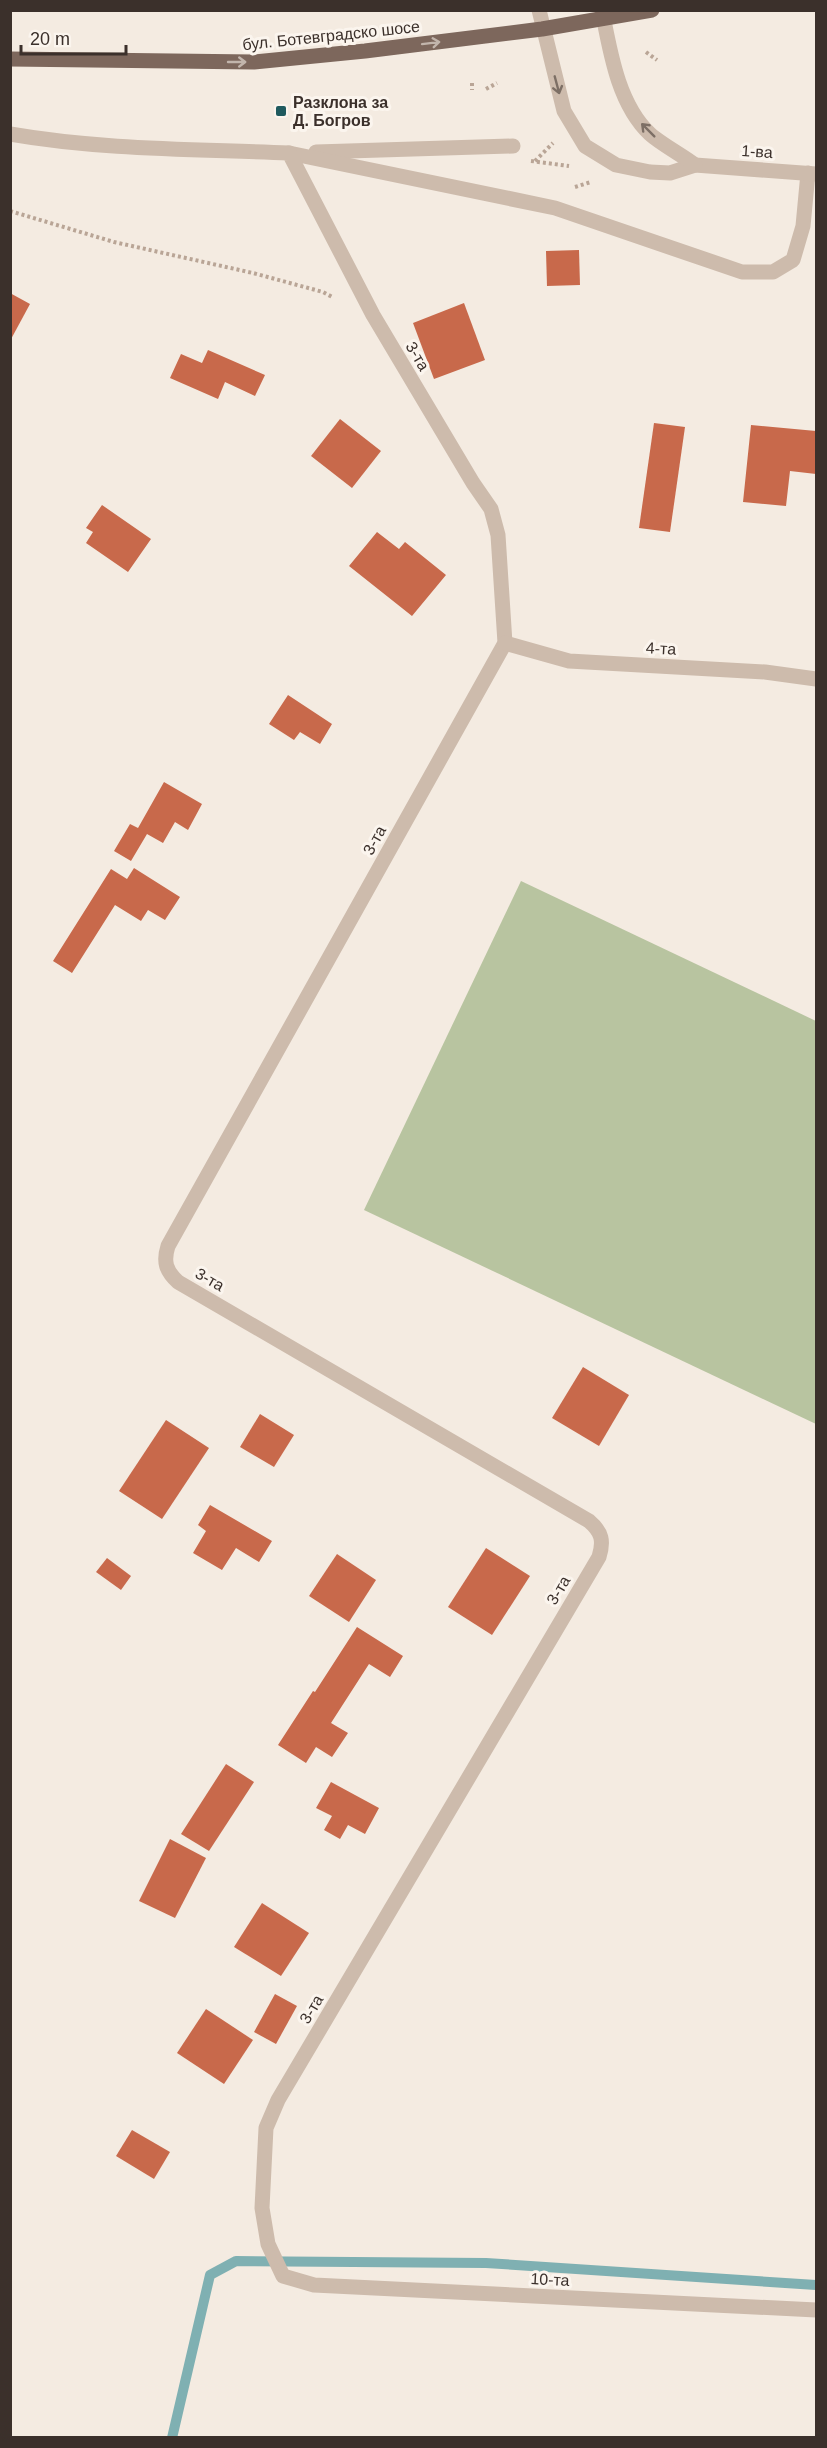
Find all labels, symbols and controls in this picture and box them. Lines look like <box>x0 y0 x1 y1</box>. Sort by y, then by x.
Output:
scale bar <box>21 18 126 56</box>
street label: бул. Ботевградско шосе <box>241 18 421 53</box>
text: 20 m <box>30 29 70 49</box>
one-way arrow <box>420 37 440 48</box>
one-way arrow <box>226 56 246 68</box>
one-way arrow <box>552 75 564 94</box>
place label: Разклона за Д. Богров <box>293 94 388 129</box>
marker: Разклона за Д. Богров <box>274 104 288 118</box>
one-way arrow <box>641 123 656 138</box>
street label: 1-ва <box>741 142 773 161</box>
street label: 3-та <box>402 339 433 374</box>
street label: 4-та <box>645 639 677 658</box>
street label: 3-та <box>360 823 389 858</box>
street label: 3-та <box>192 1265 227 1294</box>
street label: 3-та <box>543 1573 574 1608</box>
street label: 3-та <box>296 1992 327 2027</box>
street label: 10-та <box>530 2270 570 2289</box>

